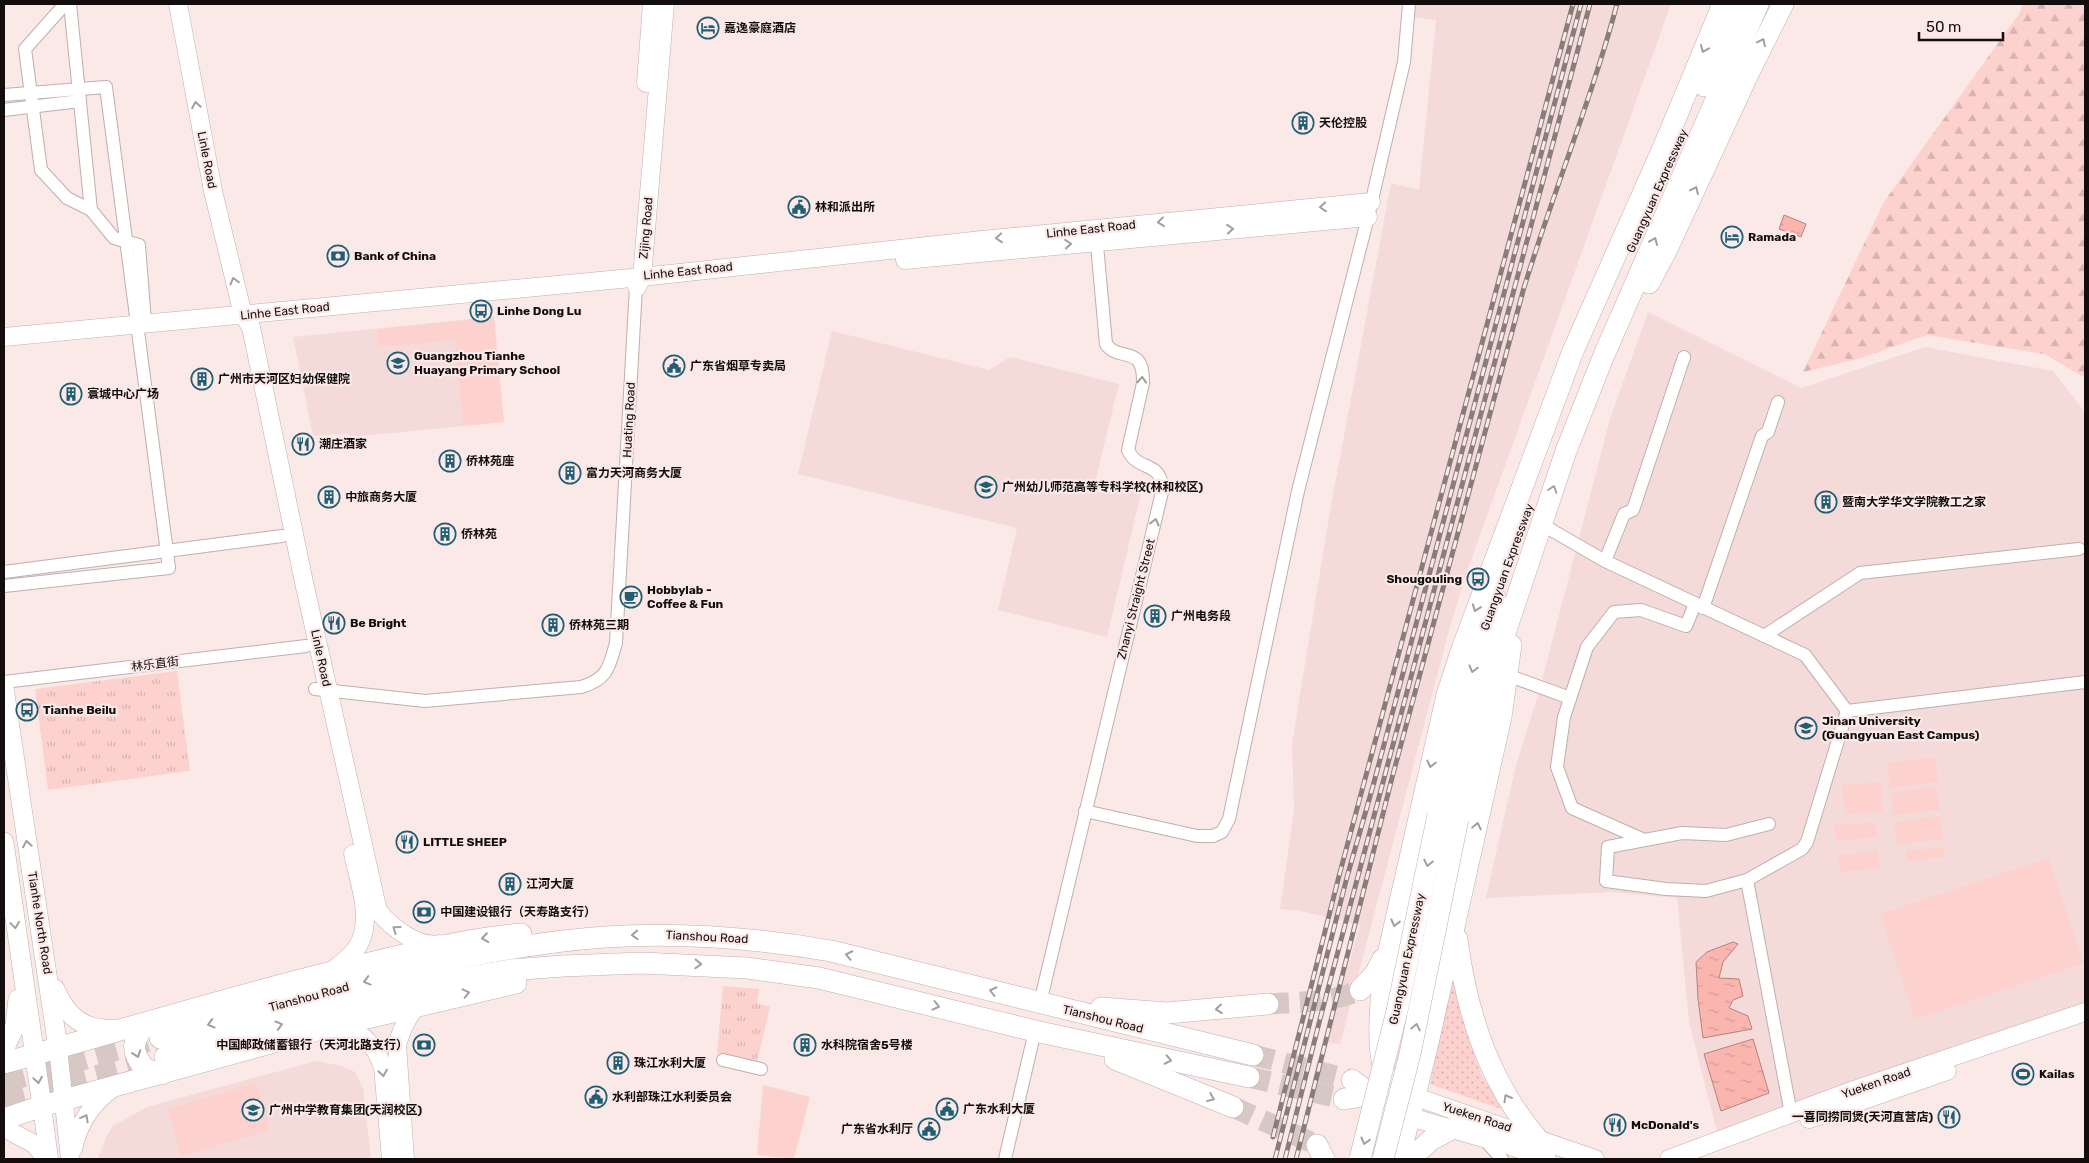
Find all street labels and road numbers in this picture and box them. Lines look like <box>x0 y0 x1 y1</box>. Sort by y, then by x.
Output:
street label: Guangyuan Expressway <box>1623 127 1691 255</box>
street label: Linle Road <box>195 130 219 190</box>
street label: Zijing Road <box>636 197 656 259</box>
street label: Linhe East Road <box>1046 217 1136 241</box>
street label: Linhe East Road <box>643 259 733 283</box>
street label: Linhe East Road <box>240 299 330 323</box>
street label: Huating Road <box>620 382 638 458</box>
street label: Guangyuan Expressway <box>1478 501 1537 632</box>
street label: Zhanyi Straight Street <box>1114 537 1158 661</box>
street label: Linle Road <box>308 628 334 688</box>
street label: 林乐直街 <box>130 654 180 674</box>
street label: Tianhe North Road <box>25 871 55 975</box>
street label: Guangyuan Expressway <box>1386 892 1428 1026</box>
street label: Tianshou Road <box>665 928 749 946</box>
street label: Tianshou Road <box>267 980 351 1014</box>
street label: Tianshou Road <box>1061 1002 1145 1036</box>
street label: Yueken Road <box>1840 1065 1912 1101</box>
street label: Yueken Road <box>1441 1099 1513 1135</box>

